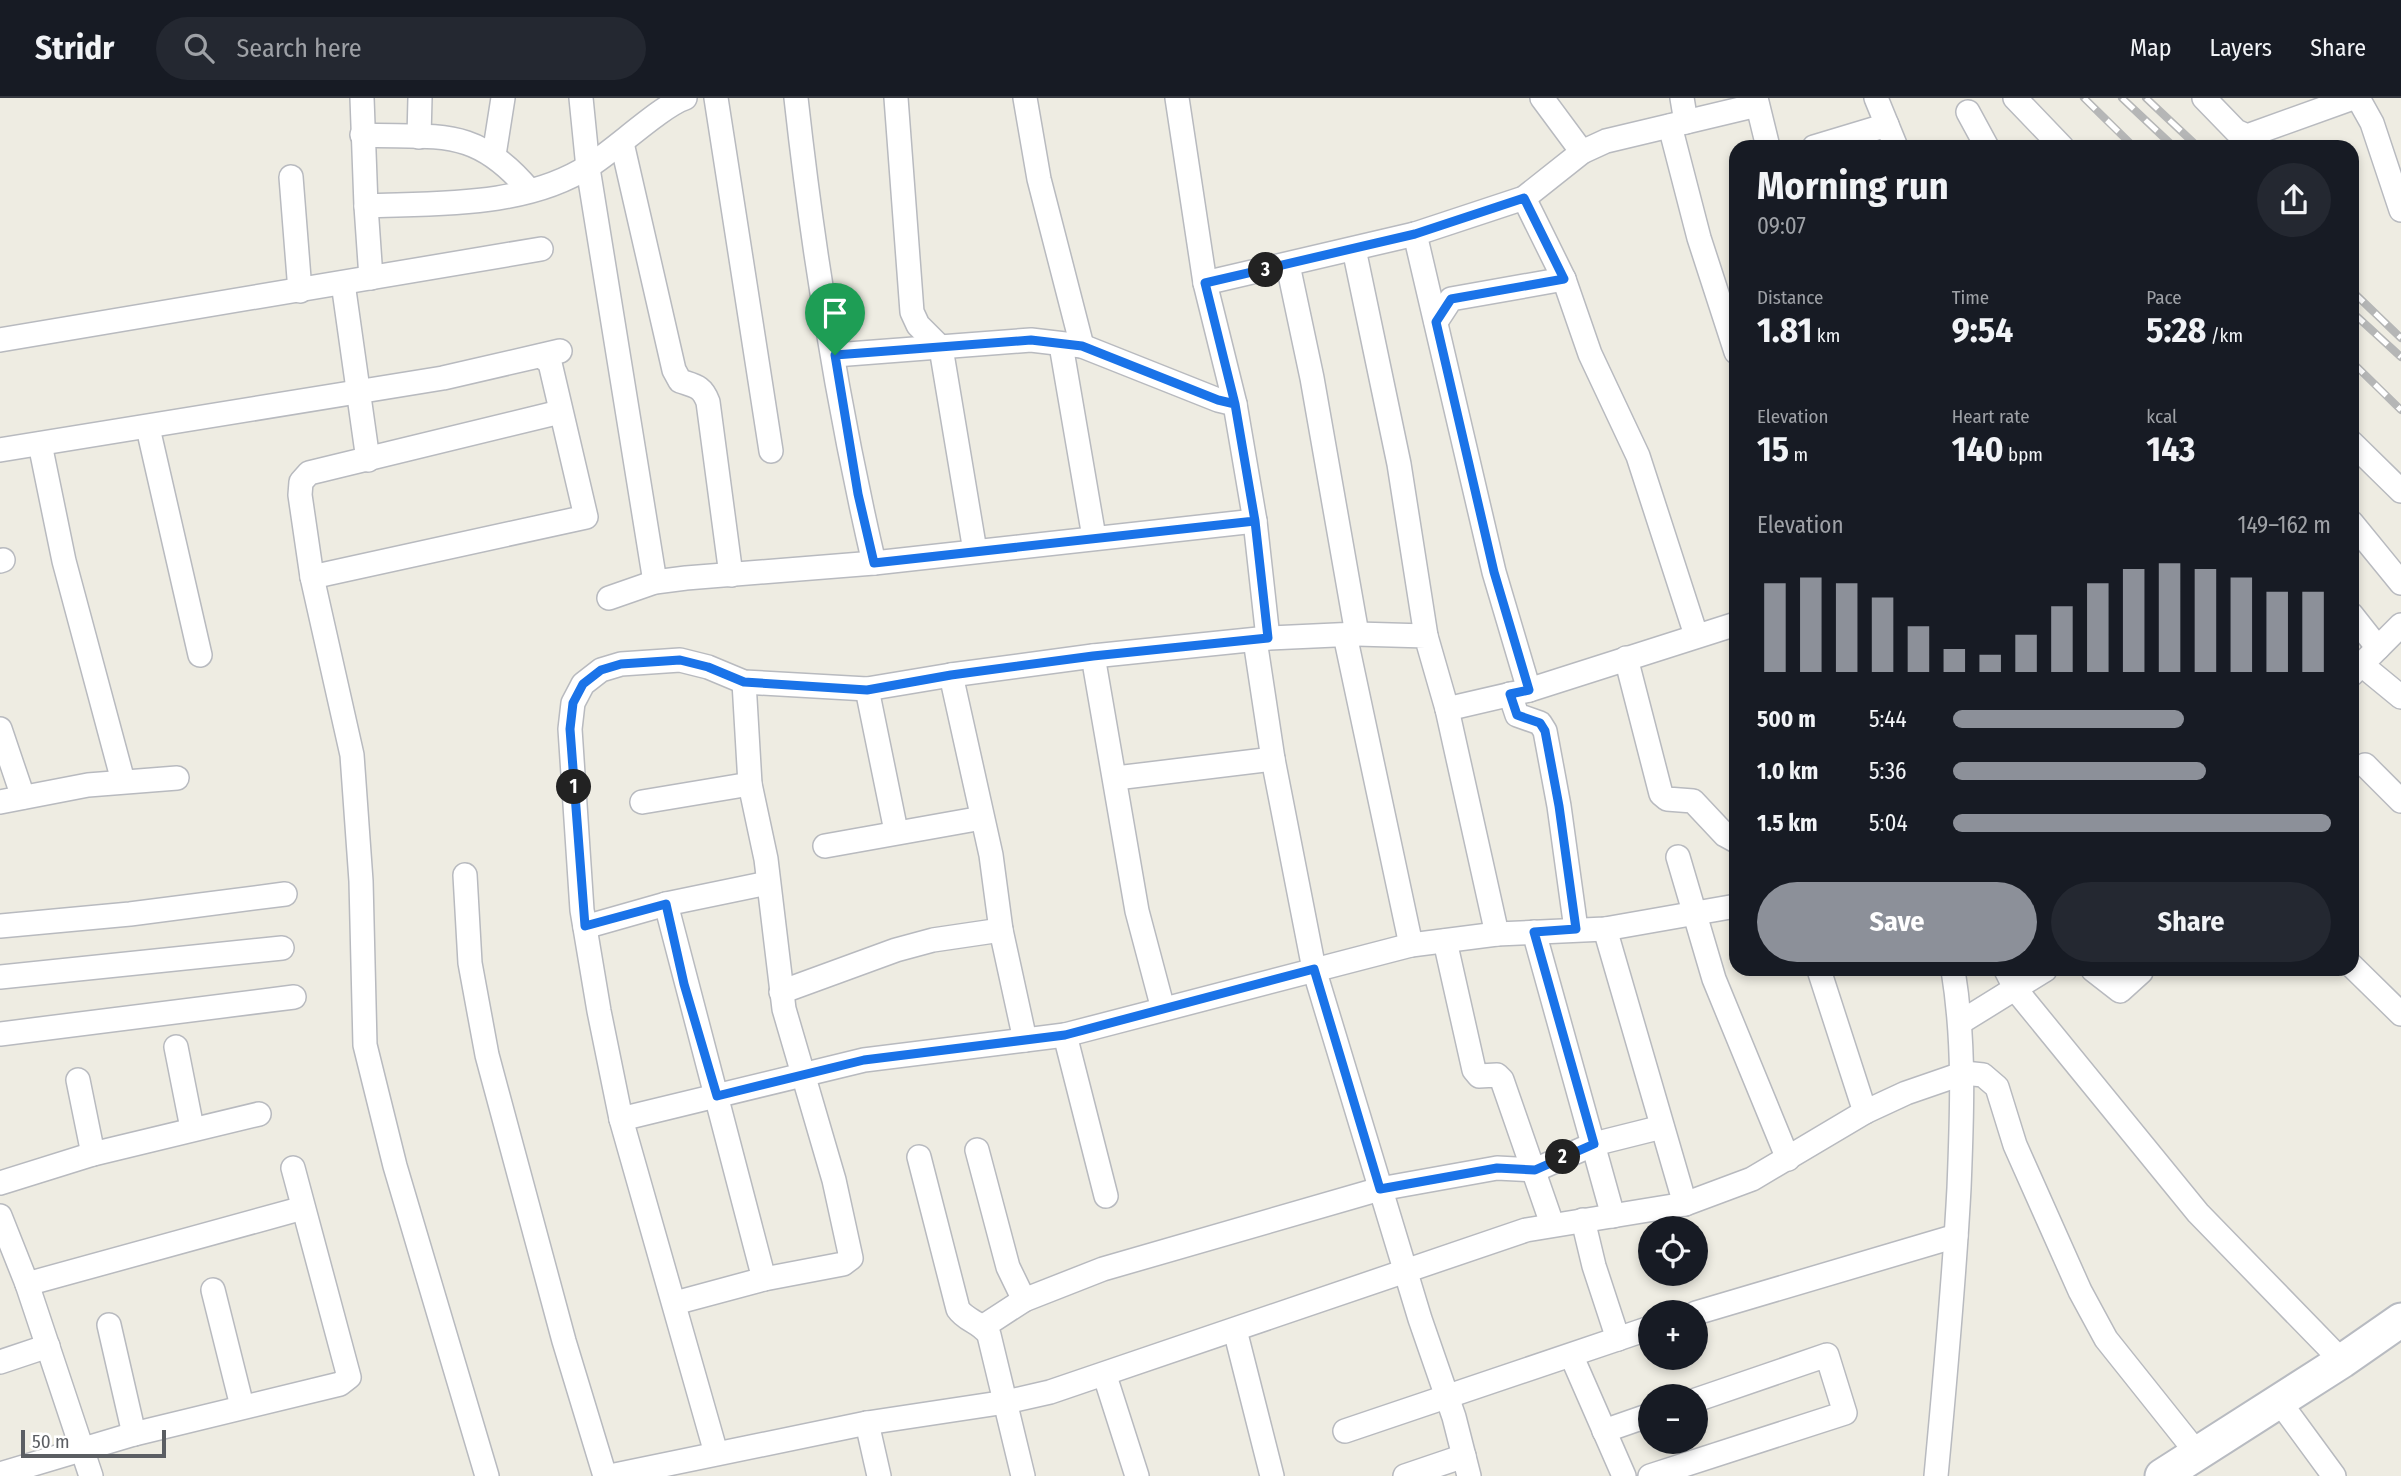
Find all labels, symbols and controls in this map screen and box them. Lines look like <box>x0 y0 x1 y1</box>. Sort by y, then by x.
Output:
search box <box>156 17 646 80</box>
text: Stridr <box>35 28 114 68</box>
icon: search <box>180 29 218 67</box>
text: Search here <box>236 33 362 64</box>
text: Map <box>2130 34 2172 62</box>
text: Layers <box>2210 34 2272 62</box>
text: Share <box>2310 34 2366 62</box>
text: Morning run <box>1757 163 1949 209</box>
button: share <box>2257 163 2331 237</box>
text: 09:07 <box>1757 212 1806 240</box>
pin: 3 <box>1248 252 1284 288</box>
text: 3 <box>1261 258 1270 281</box>
pin <box>805 283 865 355</box>
text: Distance <box>1757 286 1824 309</box>
text: Time <box>1952 286 1989 309</box>
text: Pace <box>2146 286 2182 309</box>
icon: arrive <box>816 294 854 332</box>
text: 1.81 <box>1757 309 1812 351</box>
text: 9:54 <box>1952 309 2013 351</box>
text: 5:28 <box>2146 309 2206 351</box>
text: km <box>1812 324 1840 347</box>
text: /km <box>2206 324 2243 347</box>
text: Elevation <box>1757 405 1829 428</box>
text: Heart rate <box>1952 405 2030 428</box>
text: kcal <box>2146 405 2177 428</box>
text: 15 <box>1757 428 1789 470</box>
text: 140 <box>1952 428 2004 470</box>
text: 143 <box>2146 428 2195 470</box>
text: m <box>1789 443 1808 466</box>
text: bpm <box>2004 443 2043 466</box>
text: Elevation <box>1757 511 1844 539</box>
text: 149–162 m <box>2237 511 2331 539</box>
text: 500 m <box>1757 705 1816 733</box>
text: 5:44 <box>1869 705 1907 733</box>
text: 1.0 km <box>1757 757 1818 785</box>
text: 5:36 <box>1869 757 1906 785</box>
pin: 1 <box>556 770 592 804</box>
text: 1 <box>569 775 578 798</box>
text: 1.5 km <box>1757 809 1818 837</box>
text: 5:04 <box>1869 809 1908 837</box>
button: Save <box>1757 882 2037 962</box>
button: Share <box>2051 882 2331 962</box>
pin: 2 <box>1546 1140 1580 1174</box>
text: 2 <box>1558 1145 1567 1168</box>
map controls <box>1638 1216 1708 1454</box>
button: locate <box>1638 1216 1708 1286</box>
button: + <box>1638 1300 1708 1370</box>
button: − <box>1638 1384 1708 1454</box>
scale bar <box>21 1427 166 1459</box>
text: 50 m <box>32 1430 70 1453</box>

